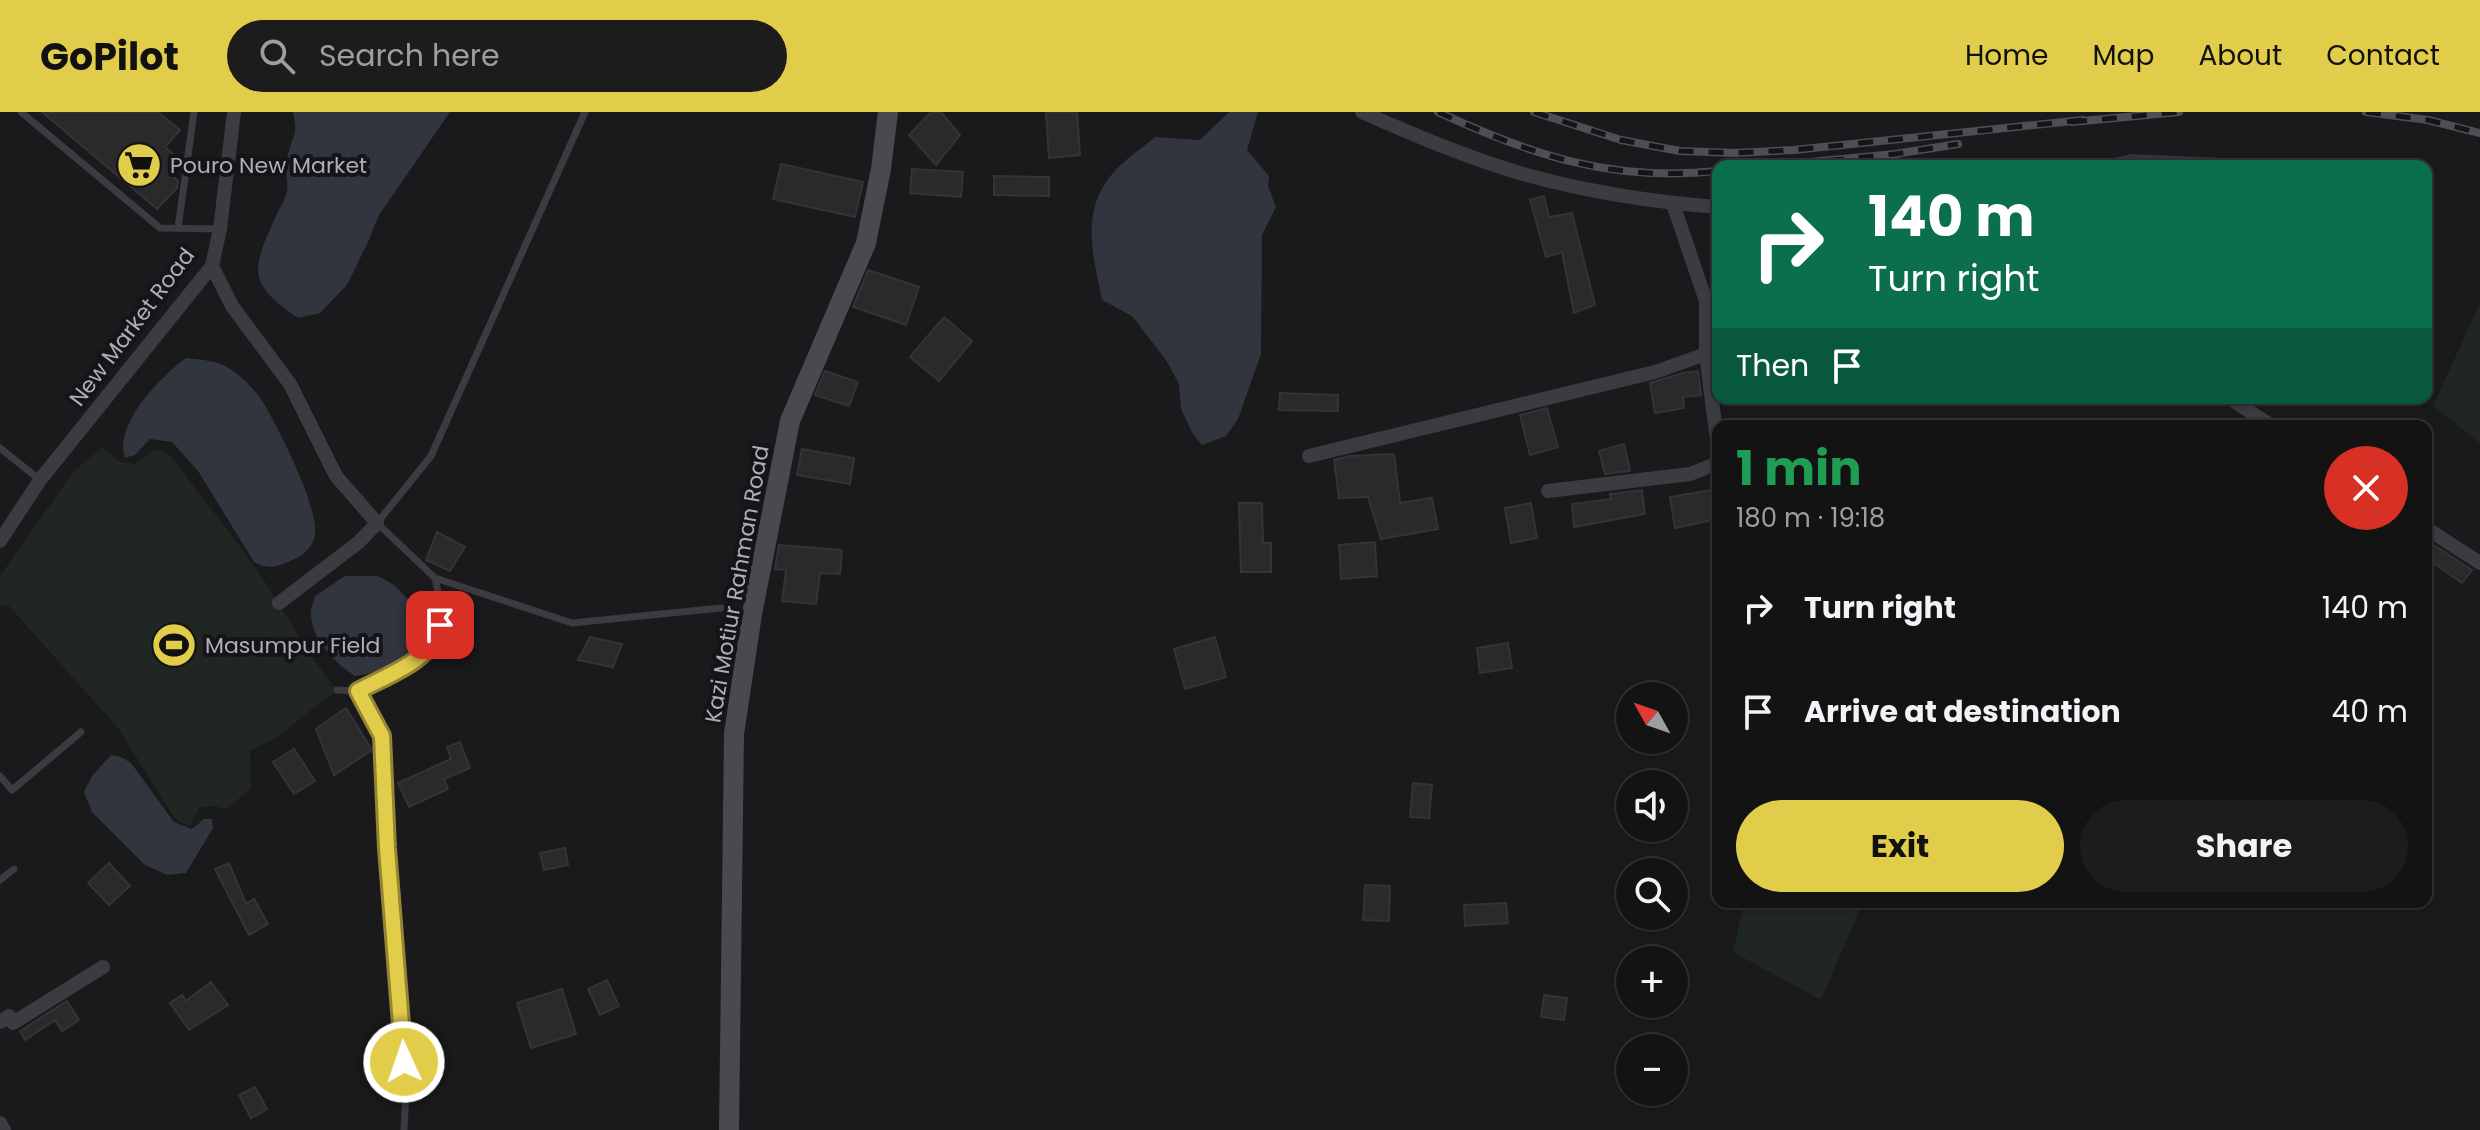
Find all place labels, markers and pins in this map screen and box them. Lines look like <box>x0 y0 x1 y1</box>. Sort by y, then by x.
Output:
supermarket icon: Pouro New Market <box>115 141 163 189</box>
place label: Pouro New Market <box>170 150 367 181</box>
pin <box>406 591 474 659</box>
sports icon: Masumpur Field <box>150 621 198 669</box>
place label: Masumpur Field <box>205 630 381 661</box>

